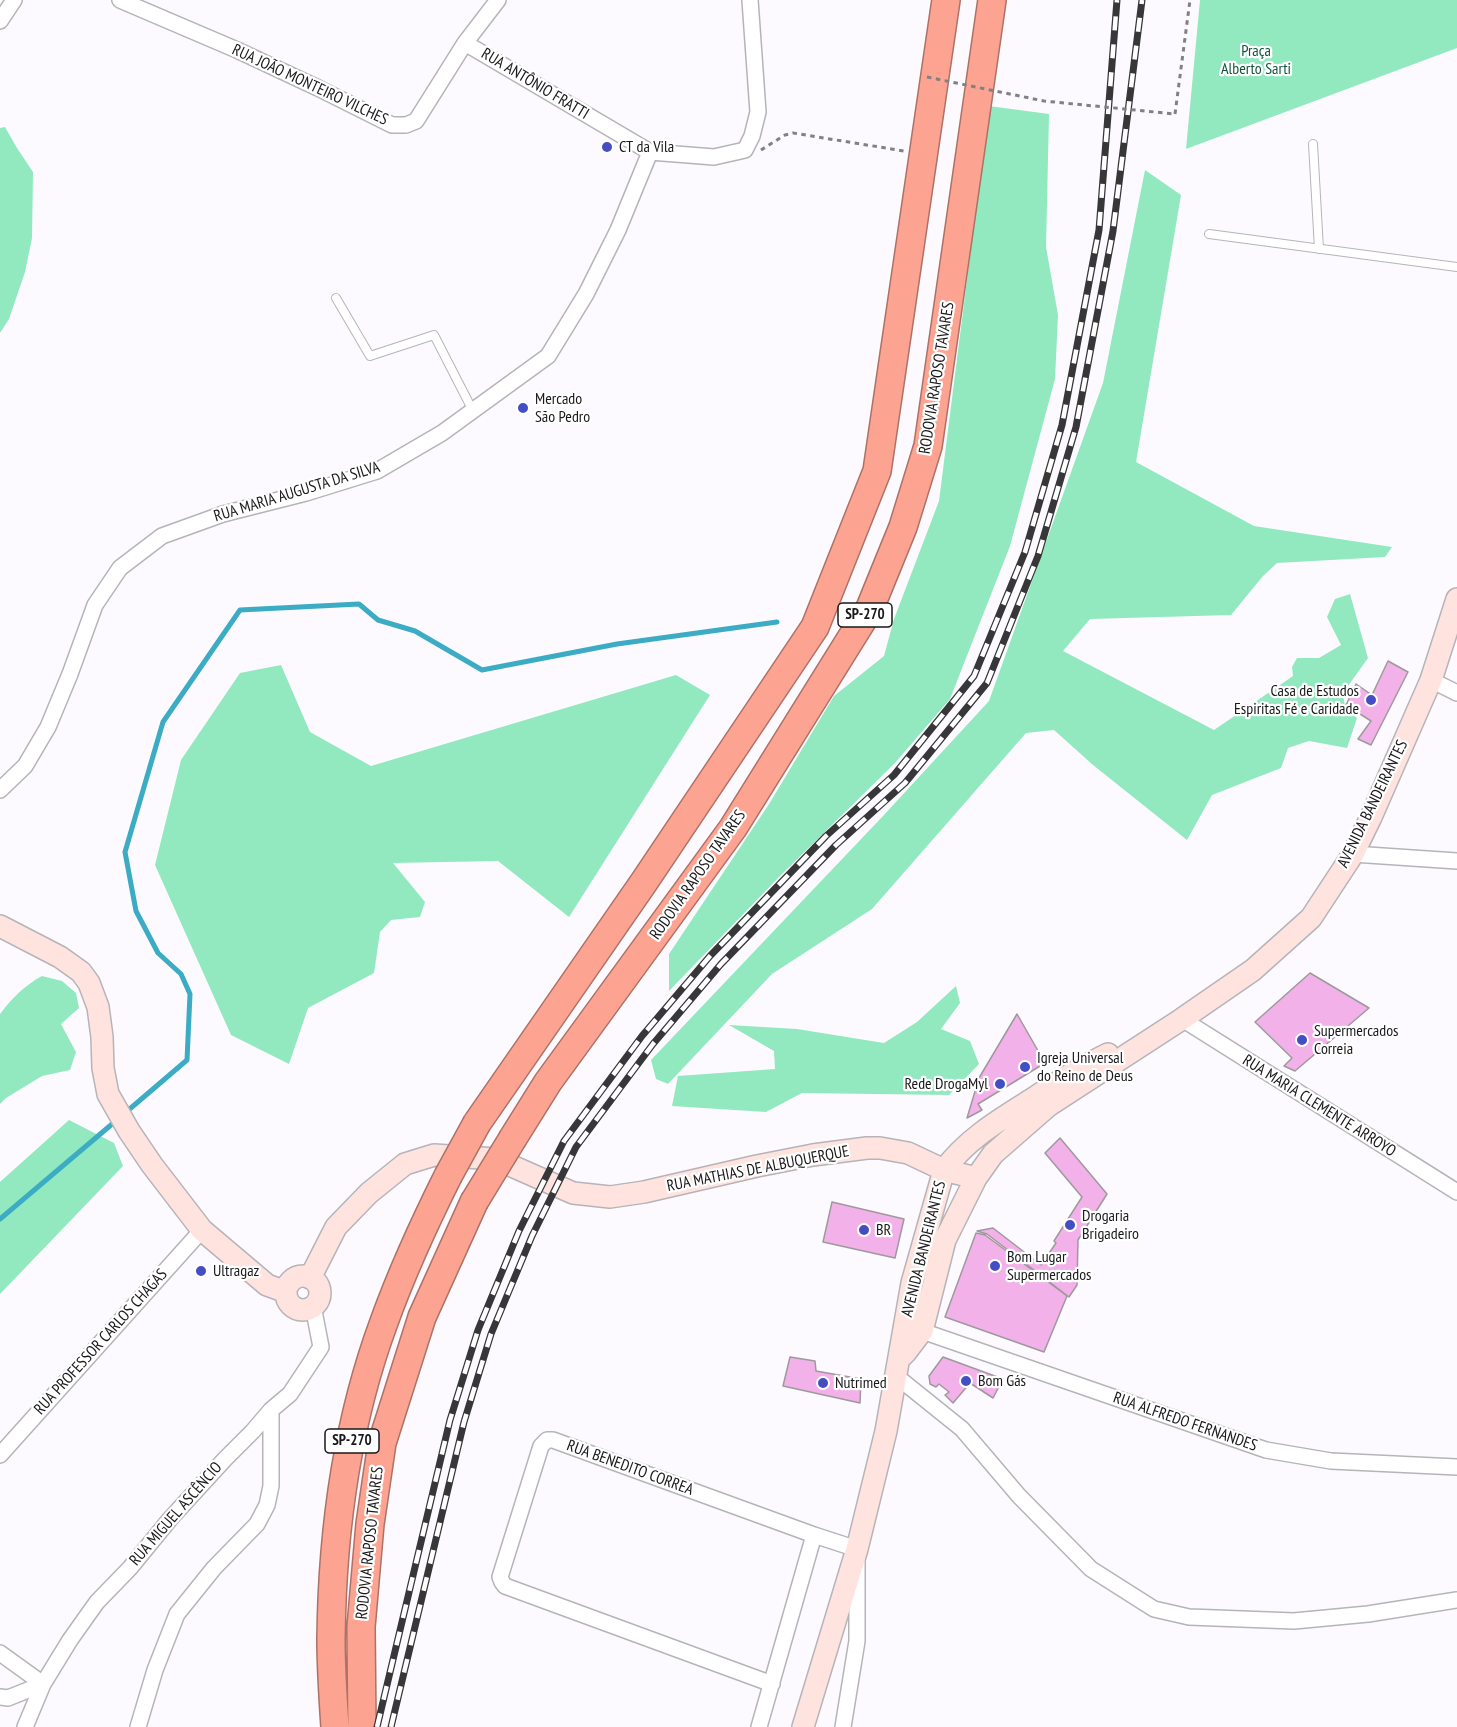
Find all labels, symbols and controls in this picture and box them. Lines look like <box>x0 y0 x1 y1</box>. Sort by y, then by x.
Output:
street label: RUA JOÃO MONTEIRO VILCHES <box>229 40 391 130</box>
park label: Praça Alberto Sarti <box>1221 41 1291 79</box>
street label: RUA ANTÔNIO FRATTI <box>478 44 592 124</box>
place label: CT da Vila <box>619 137 674 157</box>
marker: CT da Vila <box>600 140 614 154</box>
street label: RODOVIA RAPOSO TAVARES <box>916 301 958 455</box>
place label: Mercado São Pedro <box>535 389 590 427</box>
marker: Mercado São Pedro <box>516 401 530 415</box>
street label: RUA MARIA AUGUSTA DA SILVA <box>212 458 382 526</box>
road number: SP-270 <box>838 603 892 627</box>
place label: Casa de Estudos Espiritas Fé e Caridade <box>1234 681 1359 719</box>
marker: Casa de Estudos Espiritas Fé e Caridade <box>1364 693 1378 707</box>
street label: AVENIDA BANDEIRANTES <box>1334 737 1412 871</box>
street label: RODOVIA RAPOSO TAVARES <box>646 807 750 943</box>
place label: Supermercados Correia <box>1314 1021 1398 1059</box>
marker: Supermercados Correia <box>1295 1033 1309 1047</box>
place label: Igreja Universal do Reino de Deus <box>1037 1048 1133 1086</box>
street label: RUA MARIA CLEMENTE ARROYO <box>1239 1051 1399 1161</box>
marker: Igreja Universal do Reino de Deus <box>1018 1060 1032 1074</box>
place label: Rede DrogaMyl <box>904 1074 988 1094</box>
marker: Rede DrogaMyl <box>993 1077 1007 1091</box>
street label: RUA MATHIAS DE ALBUQUERQUE <box>665 1142 851 1196</box>
street label: AVENIDA BANDEIRANTES <box>898 1179 950 1319</box>
place label: Drogaria Brigadeiro <box>1082 1206 1139 1244</box>
marker: Drogaria Brigadeiro <box>1063 1218 1077 1232</box>
place label: BR <box>876 1220 891 1240</box>
marker: BR <box>857 1223 871 1237</box>
place label: Bom Lugar Supermercados <box>1007 1247 1091 1285</box>
marker: Bom Lugar Supermercados <box>988 1259 1002 1273</box>
place label: Ultragaz <box>213 1261 259 1281</box>
marker: Ultragaz <box>194 1264 208 1278</box>
street label: RUA PROFESSOR CARLOS CHAGAS <box>30 1265 172 1419</box>
place label: Bom Gás <box>978 1371 1026 1391</box>
place label: Nutrimed <box>835 1373 887 1393</box>
marker: Bom Gás <box>959 1374 973 1388</box>
marker: Nutrimed <box>816 1376 830 1390</box>
street label: RUA ALFREDO FERNANDES <box>1111 1388 1259 1456</box>
road number: SP-270 <box>325 1429 379 1453</box>
street label: RUA BENEDITO CORREA <box>564 1436 696 1500</box>
street label: RUA MIGUEL ASCÊNCIO <box>126 1458 226 1570</box>
street label: RODOVIA RAPOSO TAVARES <box>352 1466 388 1620</box>

